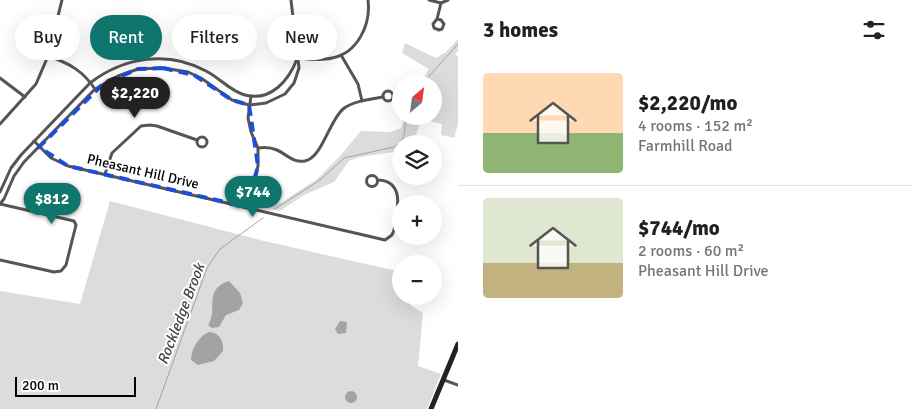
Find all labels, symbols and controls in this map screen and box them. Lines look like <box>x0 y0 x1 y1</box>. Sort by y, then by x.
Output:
chip: Buy <box>15 15 80 60</box>
chip: Rent <box>90 15 162 60</box>
chip: Filters <box>172 15 257 60</box>
chip: New <box>267 15 337 60</box>
icon: filters <box>860 16 888 44</box>
text: 3 homes <box>483 17 558 43</box>
north arrow <box>392 75 442 125</box>
map controls <box>392 75 442 305</box>
pin: $2,220 <box>94 76 176 119</box>
text: $2,220 <box>111 83 159 103</box>
text: $2,220/mo <box>638 90 737 116</box>
icon: home <box>523 93 583 153</box>
text: 4 rooms · 152 m² <box>638 116 753 136</box>
button: layers <box>392 135 442 185</box>
text: Farmhill Road <box>638 136 733 156</box>
street label: Pheasant Hill Drive <box>85 150 200 193</box>
pin: $744 <box>223 176 283 218</box>
pin: $812 <box>22 182 82 225</box>
text: $744 <box>236 182 270 202</box>
text: $812 <box>35 189 69 209</box>
button: + <box>392 195 442 245</box>
text: $744/mo <box>638 215 720 241</box>
icon: home <box>523 218 583 278</box>
text: 2 rooms · 60 m² <box>638 241 744 261</box>
button: − <box>392 255 442 305</box>
water label: Rockledge Brook <box>153 260 209 367</box>
text: Pheasant Hill Drive <box>638 261 769 281</box>
scale bar <box>15 374 136 397</box>
text: 200 m <box>22 377 59 394</box>

